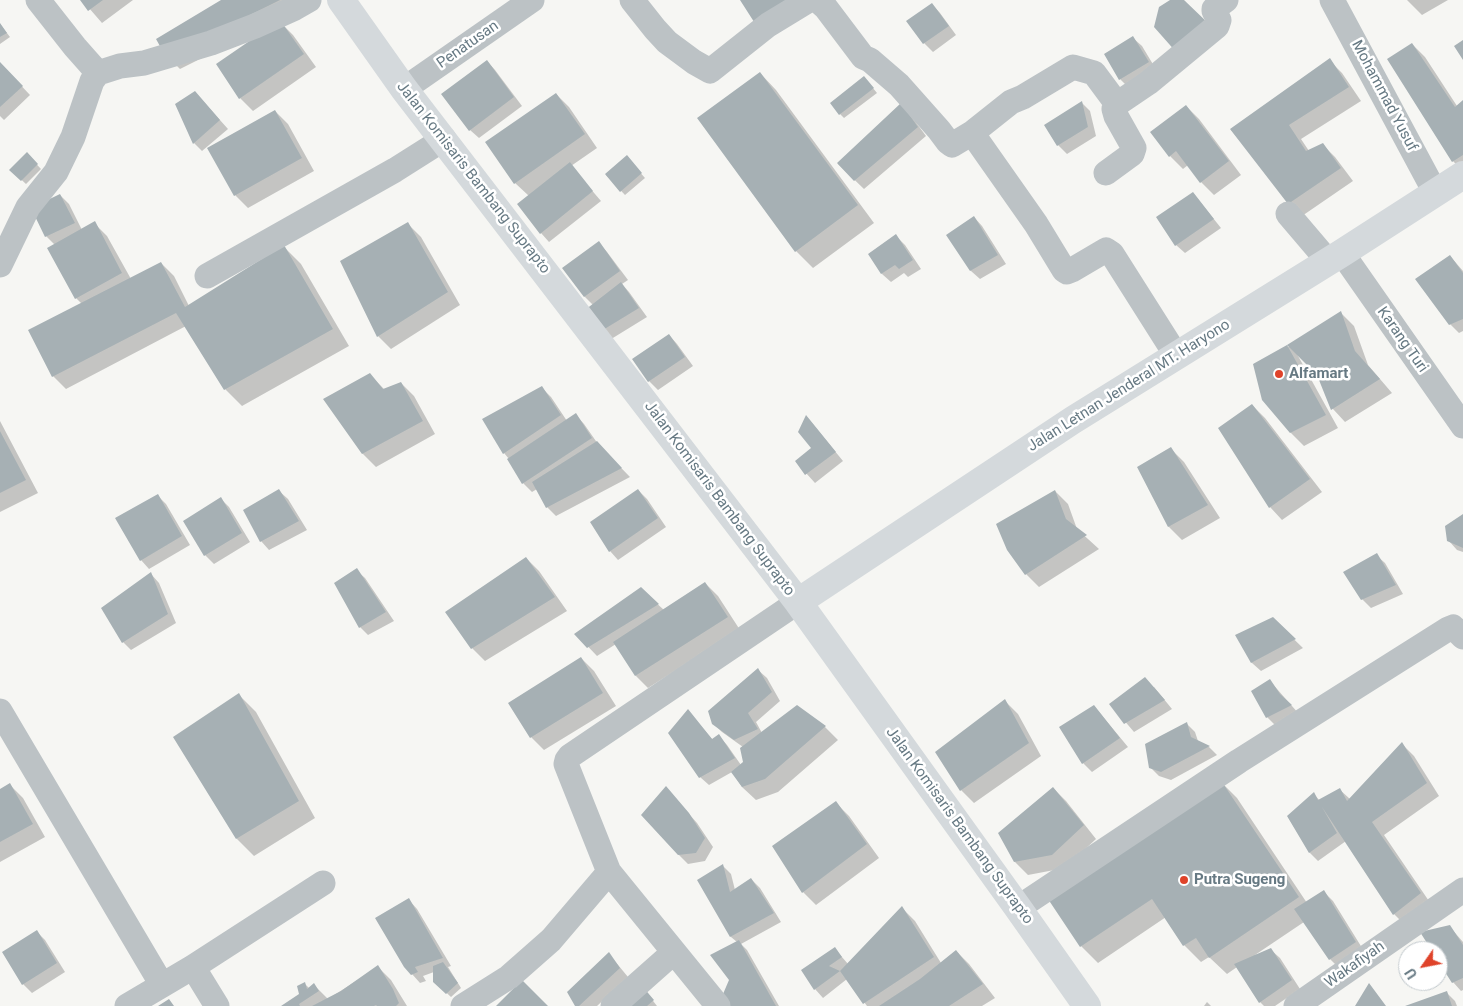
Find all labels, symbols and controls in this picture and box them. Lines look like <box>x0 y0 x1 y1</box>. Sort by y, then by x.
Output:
street label: Penatusan <box>434 17 502 73</box>
street label: Mohammad Yusuf <box>1347 38 1421 154</box>
street label: Jalan Komisaris Bambang Suprapto <box>392 78 554 278</box>
street label: Karang Turi <box>1373 304 1431 376</box>
street label: Jalan Letnan Jenderal MT. Haryono <box>1024 316 1234 456</box>
place label: Alfamart <box>1289 365 1348 383</box>
marker: Alfamart <box>1273 368 1285 380</box>
street label: Jalan Komisaris Bambang Suprapto <box>640 398 798 600</box>
street label: Jalan Komisaris Bambang Suprapto <box>882 724 1036 928</box>
place label: Putra Sugeng <box>1194 871 1285 889</box>
marker: Putra Sugeng <box>1178 874 1190 886</box>
street label: Wakafiyah <box>1322 938 1388 992</box>
north arrow <box>1398 941 1448 991</box>
text: U <box>1402 965 1420 982</box>

